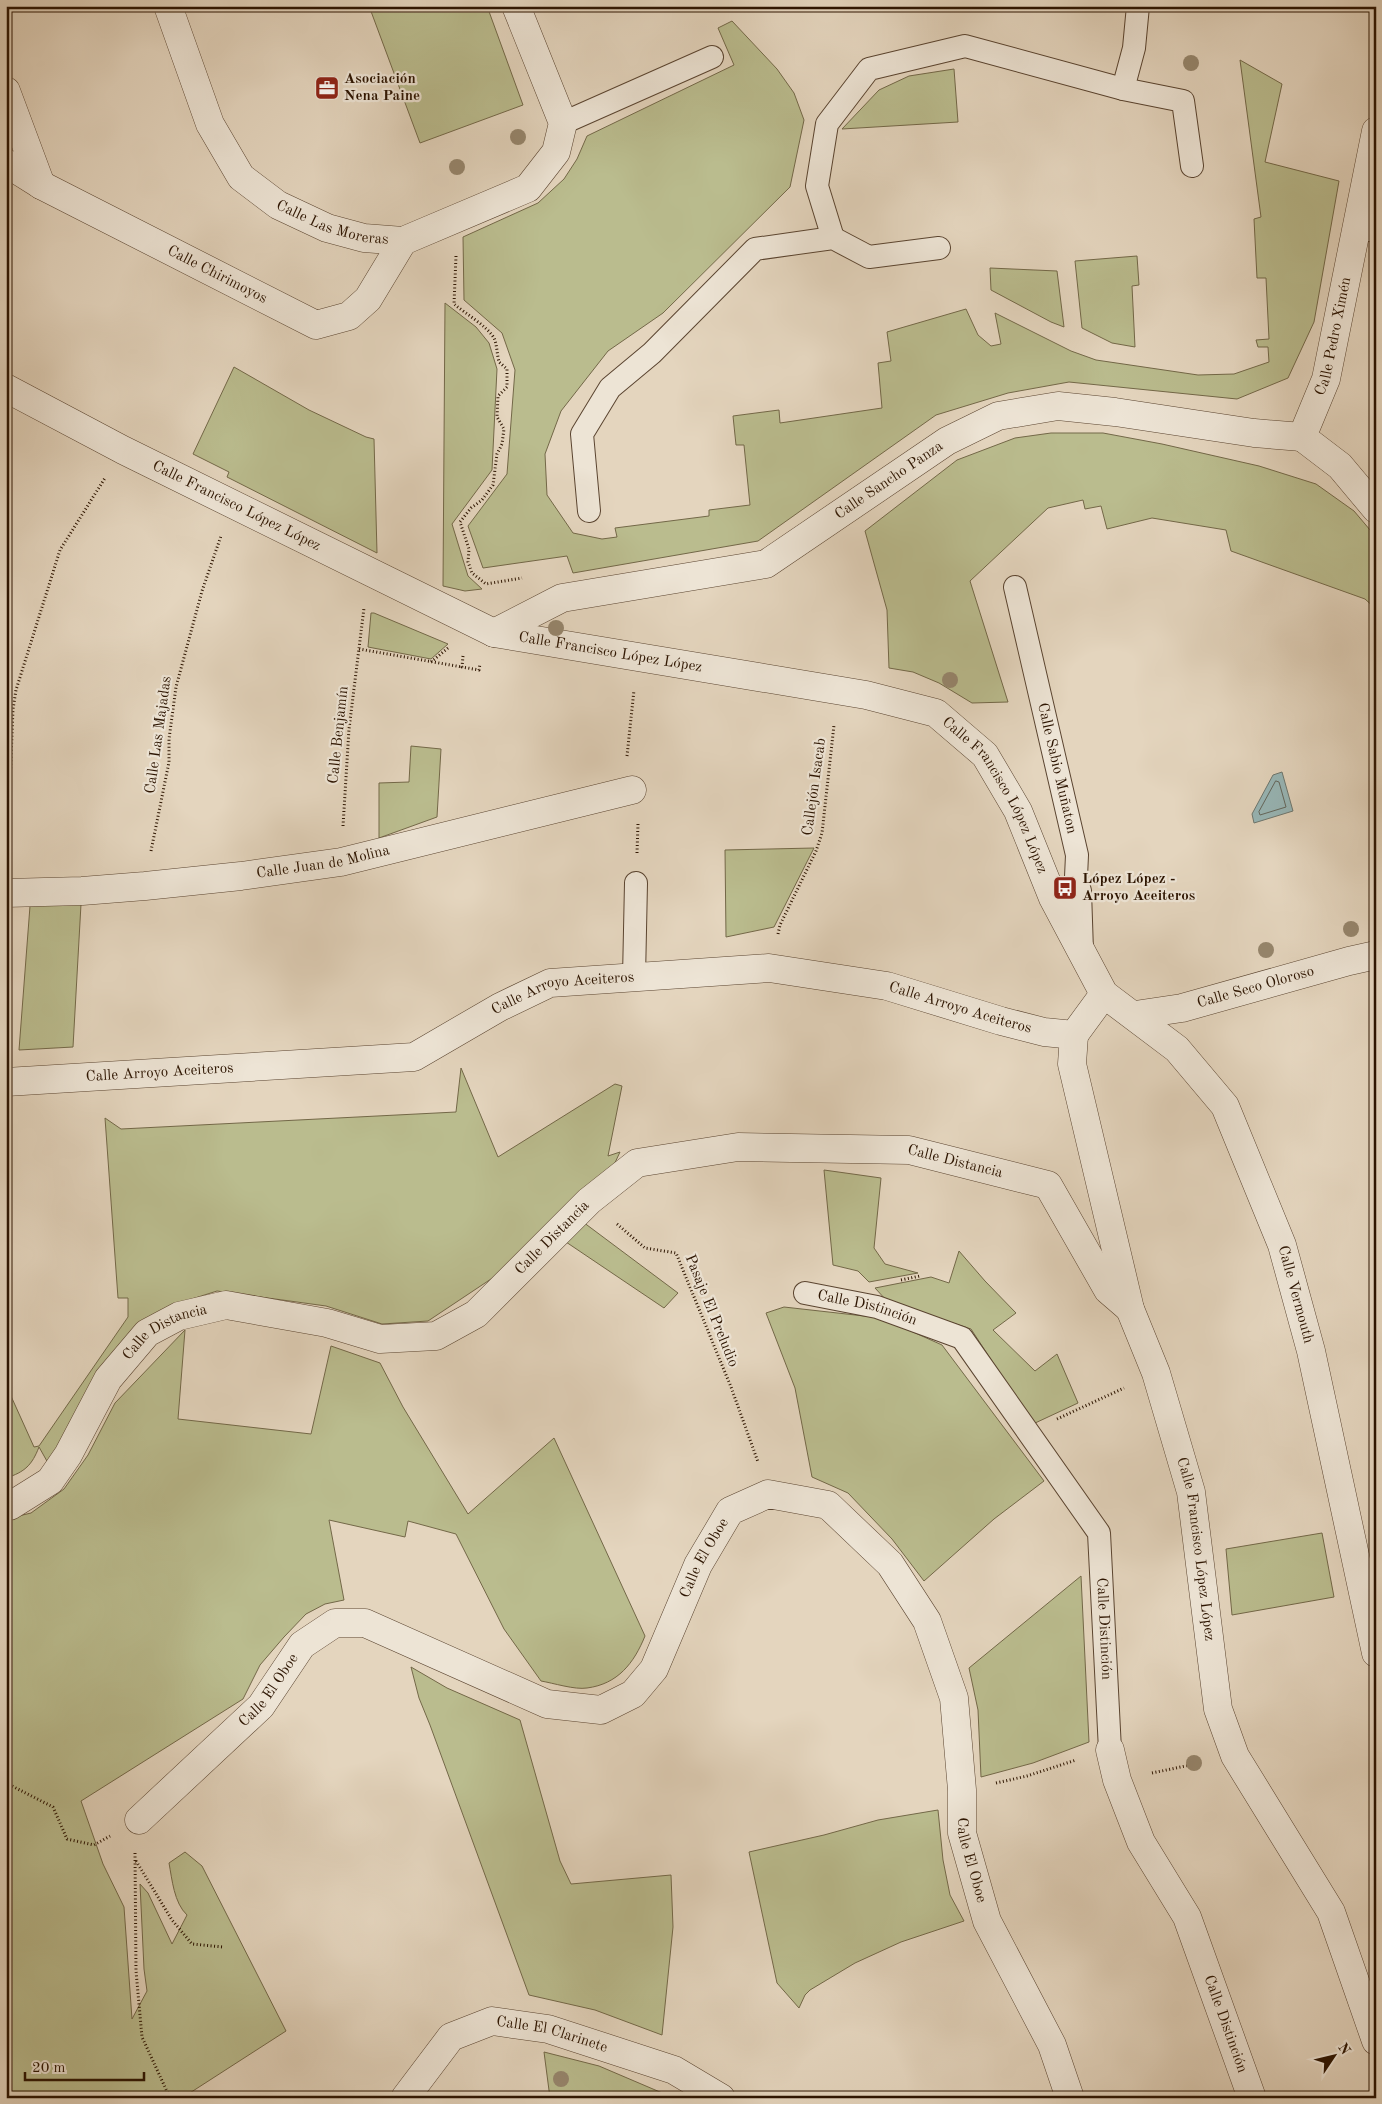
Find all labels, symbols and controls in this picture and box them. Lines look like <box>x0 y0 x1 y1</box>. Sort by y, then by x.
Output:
place label: Asociación Nena Paine <box>344 72 420 104</box>
office icon: Asociación Nena Paine <box>314 75 340 101</box>
street label: Calle Las Moreras <box>274 198 389 247</box>
street label: Calle Chirimoyos <box>165 243 269 306</box>
street label: Calle Pedro Ximén <box>1312 276 1354 398</box>
street label: Calle Sancho Panza <box>832 438 946 522</box>
street label: Calle Francisco López López <box>150 458 323 554</box>
street label: Calle Francisco López López <box>517 630 703 675</box>
street label: Calle Las Majadas <box>143 675 175 795</box>
street label: Calle Benjamín <box>326 685 352 785</box>
street label: Calle Sabio Muñaton <box>1035 701 1079 835</box>
street label: Calle Francisco López López <box>939 714 1050 876</box>
street label: Callejón Isacab <box>801 737 829 837</box>
street label: Calle Juan de Molina <box>255 843 392 881</box>
place label: López López - Arroyo Aceiteros <box>1082 872 1195 904</box>
bus stop icon: López López - Arroyo Aceiteros <box>1052 875 1078 901</box>
street label: Calle Seco Oloroso <box>1195 964 1316 1011</box>
street label: Calle Arroyo Aceiteros <box>489 970 635 1018</box>
street label: Calle Arroyo Aceiteros <box>887 980 1033 1036</box>
street label: Calle Arroyo Aceiteros <box>85 1061 234 1085</box>
street label: Calle Distancia <box>906 1142 1005 1181</box>
street label: Calle Distancia <box>512 1197 593 1278</box>
street label: Calle Vermouth <box>1275 1244 1316 1345</box>
street label: Pasaje El Preludio <box>682 1253 740 1369</box>
street label: Calle Distinción <box>816 1288 919 1328</box>
street label: Calle Distancia <box>120 1302 209 1363</box>
street label: Calle Francisco López López <box>1174 1456 1217 1642</box>
street label: Calle El Oboe <box>677 1516 731 1600</box>
street label: Calle Distinción <box>1094 1577 1114 1680</box>
street label: Calle El Oboe <box>236 1651 301 1730</box>
street label: Calle El Oboe <box>955 1817 989 1904</box>
street label: Calle Distinción <box>1201 1973 1250 2075</box>
street label: Calle El Clarinete <box>495 2014 610 2055</box>
north arrow <box>1310 2032 1360 2082</box>
text: N <box>1335 2041 1353 2058</box>
scale bar <box>25 2049 144 2081</box>
text: 20 m <box>32 2061 66 2076</box>

